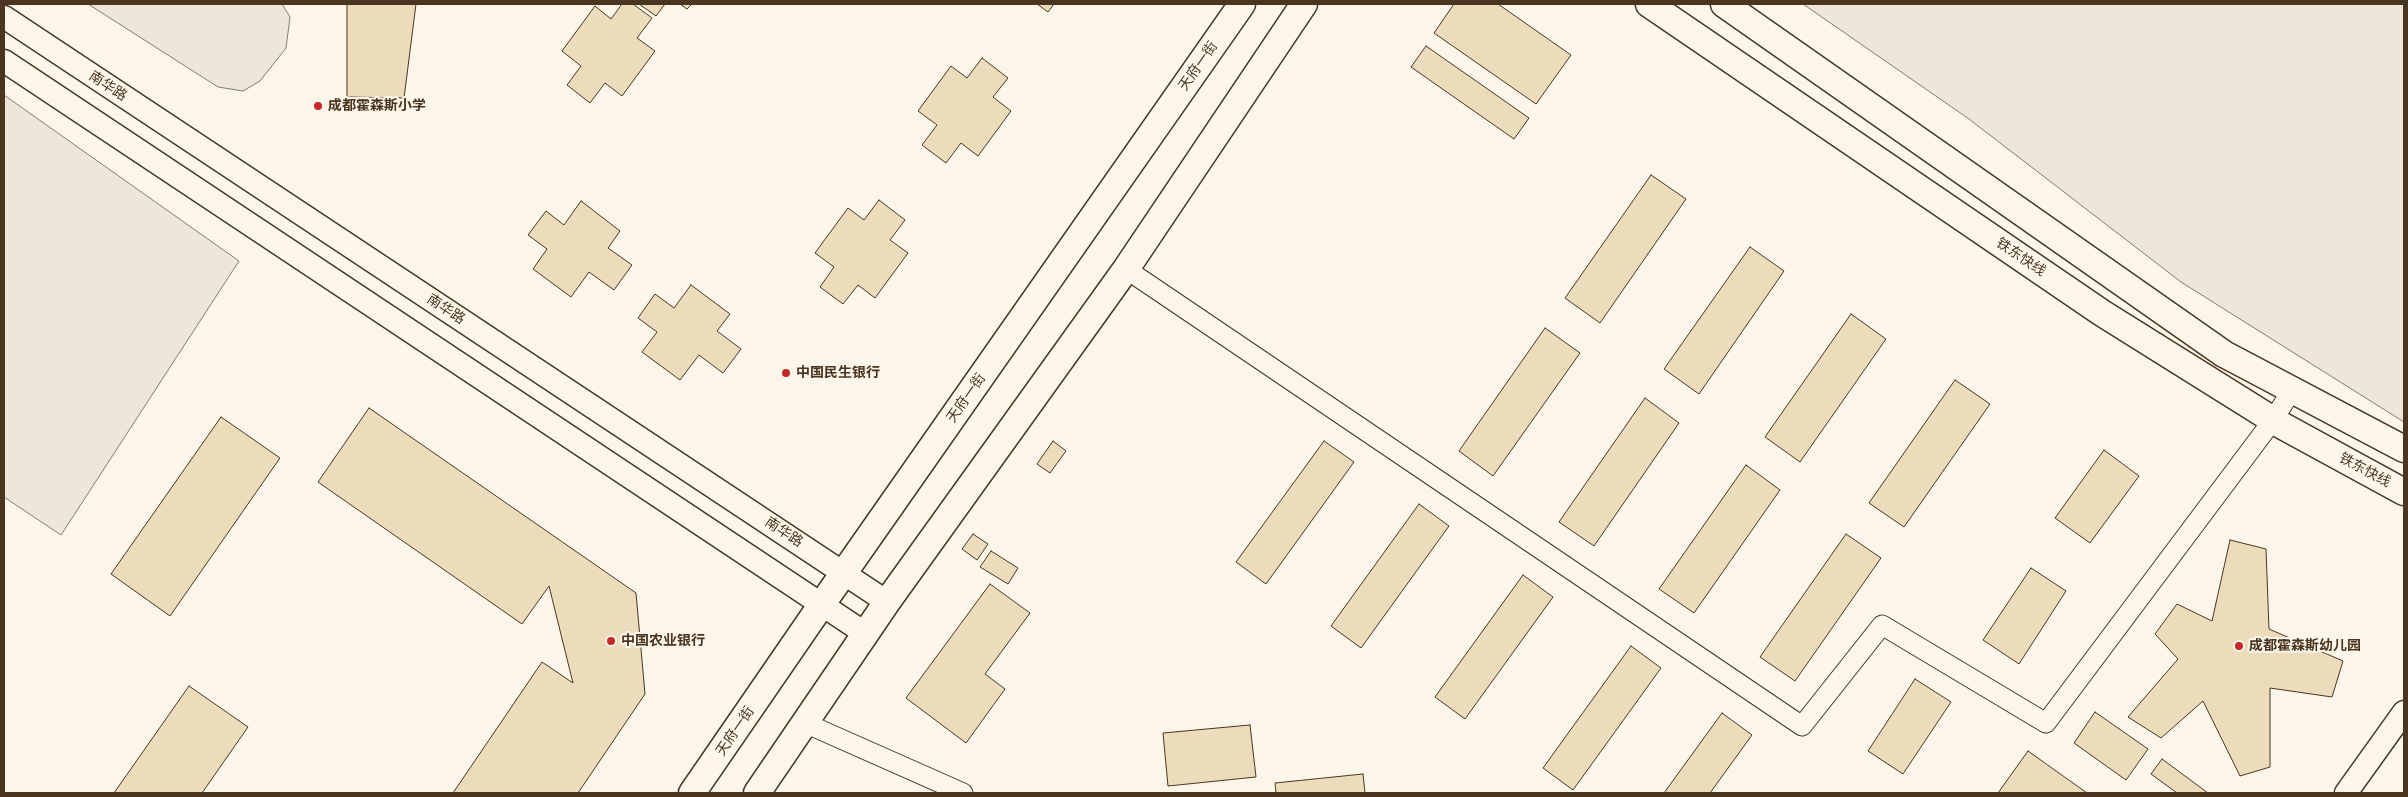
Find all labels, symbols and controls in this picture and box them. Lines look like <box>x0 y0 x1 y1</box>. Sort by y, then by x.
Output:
street label: 天府一街 <box>1175 38 1221 94</box>
street label: 南华路 <box>86 68 130 104</box>
place label: 成都霍森斯小学 <box>328 98 426 114</box>
marker: 成都霍森斯小学 <box>312 100 324 112</box>
street label: 铁东快线 <box>1993 234 2049 280</box>
street label: 南华路 <box>424 291 468 327</box>
place label: 中国民生银行 <box>796 365 880 381</box>
marker: 中国民生银行 <box>780 367 792 379</box>
street label: 天府一街 <box>943 370 989 426</box>
street label: 铁东快线 <box>2336 449 2394 491</box>
street label: 南华路 <box>762 514 806 550</box>
place label: 中国农业银行 <box>621 633 705 649</box>
marker: 中国农业银行 <box>605 635 617 647</box>
place label: 成都霍森斯幼儿园 <box>2249 638 2361 654</box>
marker: 成都霍森斯幼儿园 <box>2233 640 2245 652</box>
street label: 天府一街 <box>712 703 758 759</box>

